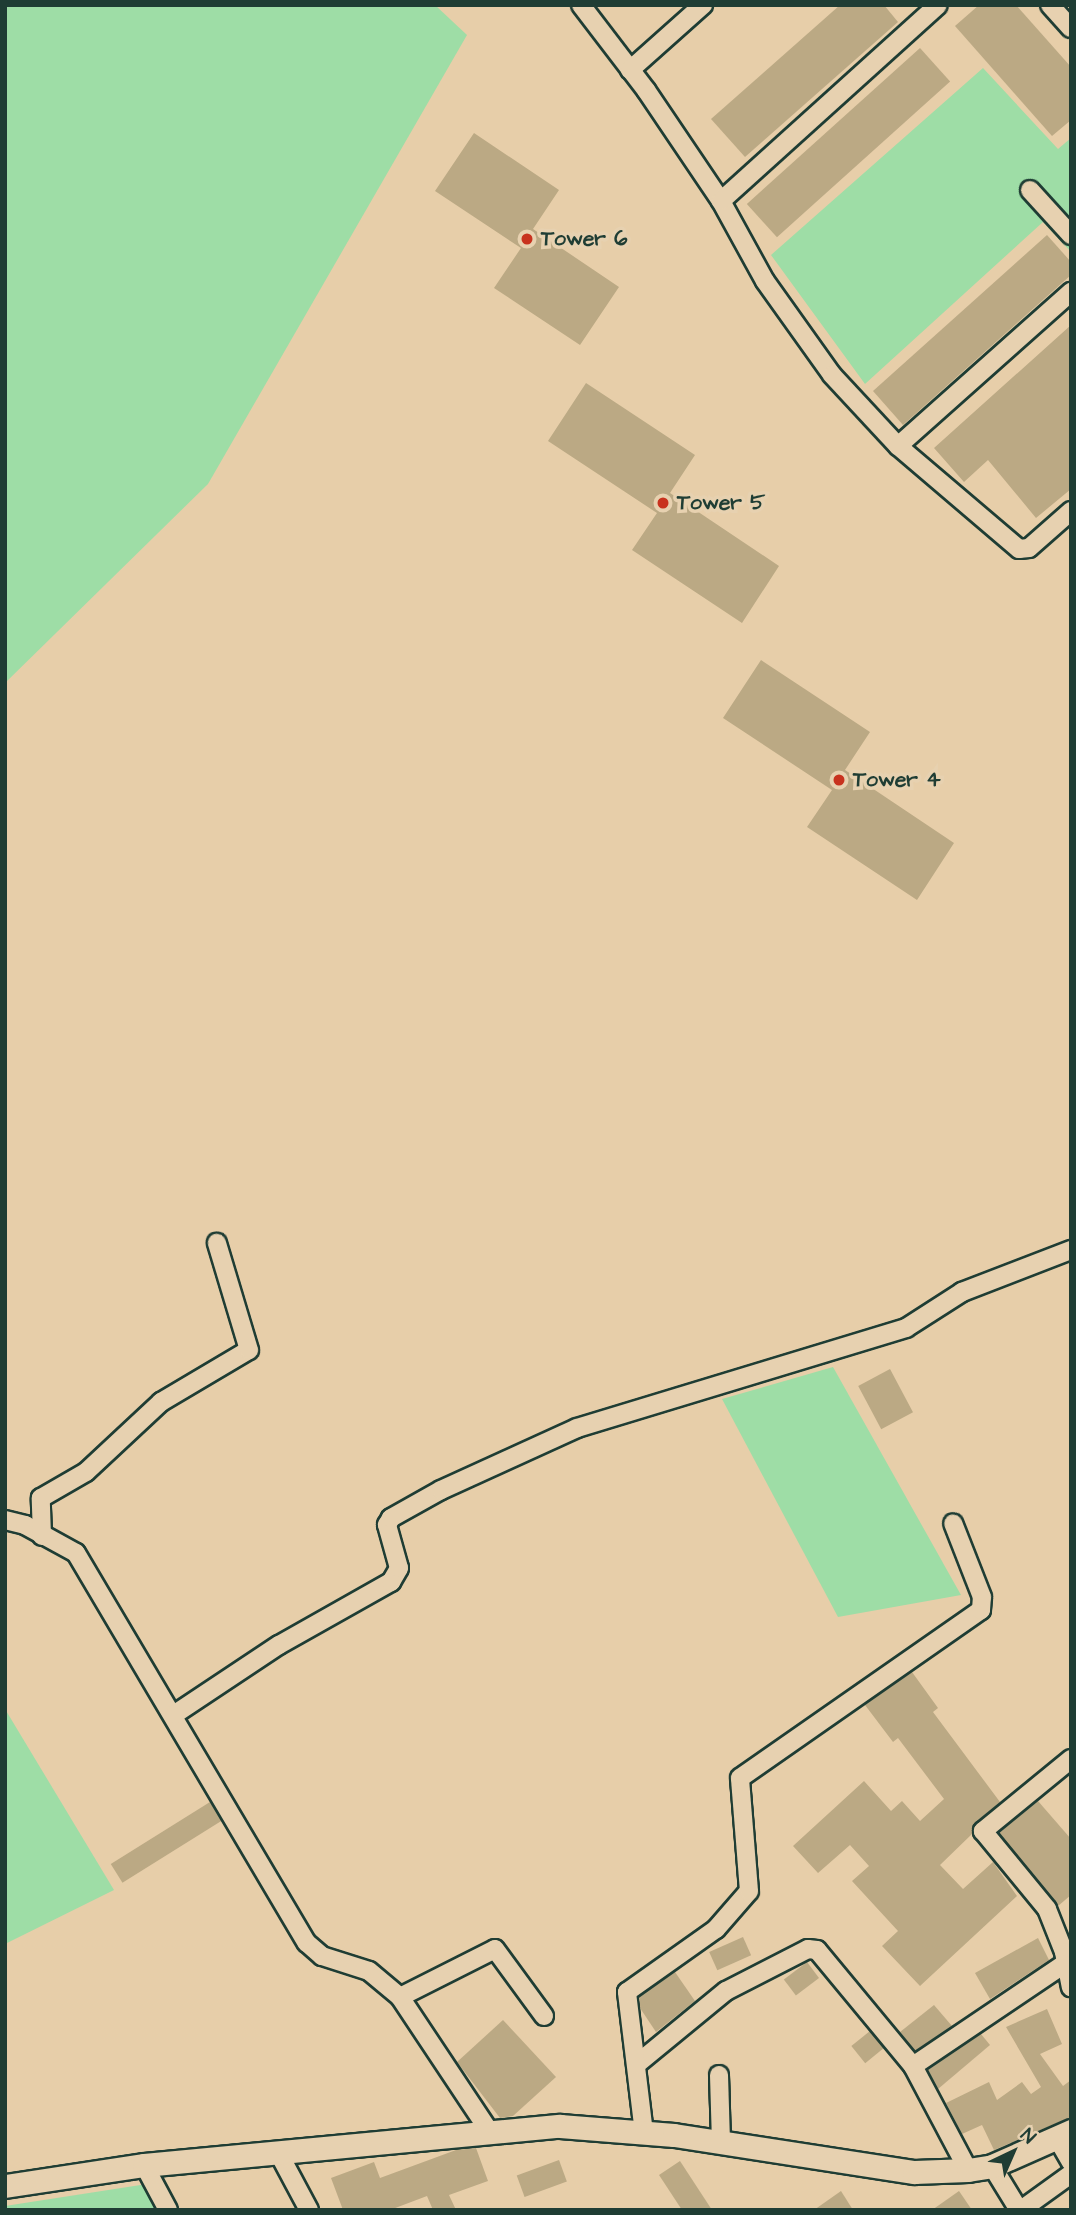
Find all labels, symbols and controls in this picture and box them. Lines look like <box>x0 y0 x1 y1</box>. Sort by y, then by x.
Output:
place label: Tower 6 <box>541 226 627 252</box>
marker: Tower 6 <box>519 231 535 247</box>
place label: Tower 5 <box>677 490 765 516</box>
marker: Tower 5 <box>655 495 671 511</box>
place label: Tower 4 <box>853 767 941 793</box>
marker: Tower 4 <box>831 772 847 788</box>
north arrow <box>978 2117 1048 2187</box>
text: N <box>1014 2123 1042 2150</box>

